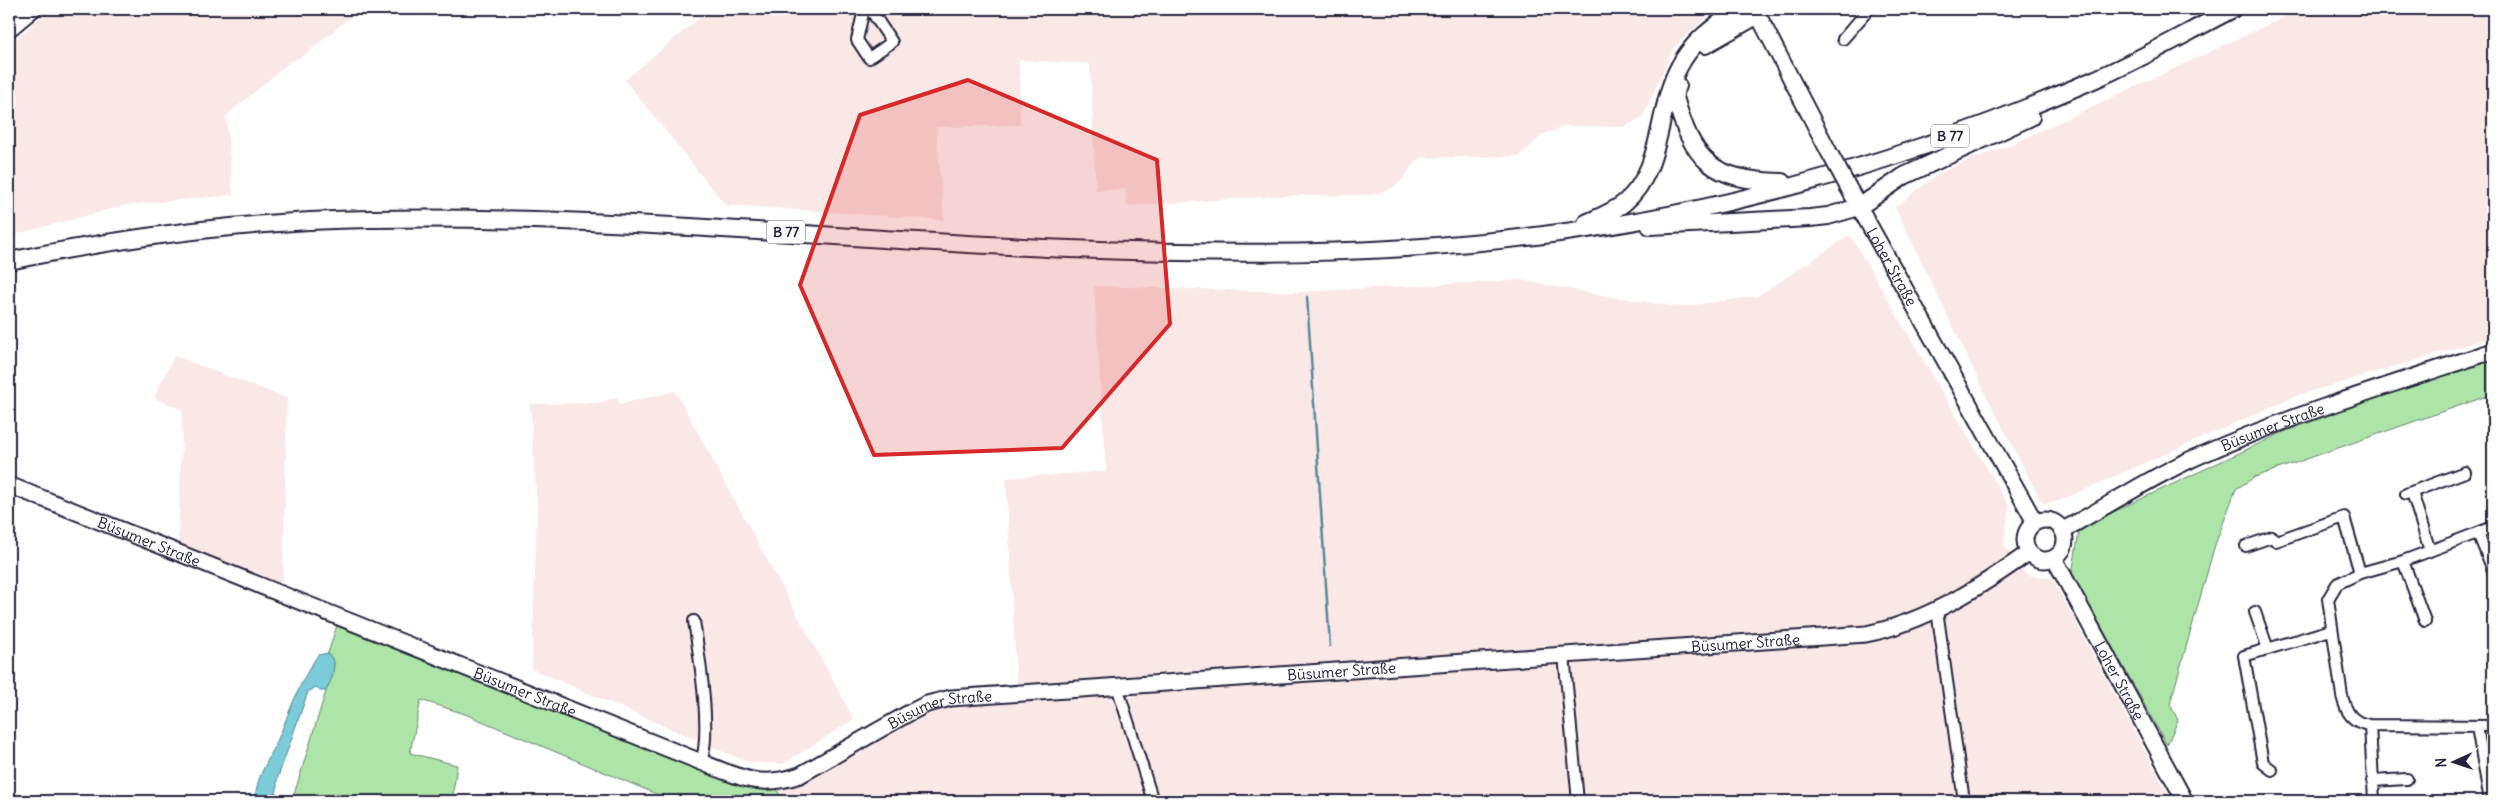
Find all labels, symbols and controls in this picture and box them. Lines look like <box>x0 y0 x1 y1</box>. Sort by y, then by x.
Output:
road number: B 77 <box>1931 124 1969 148</box>
road number: B 77 <box>767 220 805 243</box>
street label: Loher Straße <box>1863 224 1922 309</box>
street label: Büsumer Straße <box>2218 398 2327 455</box>
street label: Büsumer Straße <box>95 512 203 570</box>
street label: Büsumer Straße <box>1690 629 1801 656</box>
street label: Loher Straße <box>2091 638 2149 723</box>
street label: Büsumer Straße <box>1286 657 1397 684</box>
street label: Büsumer Straße <box>471 663 579 721</box>
street label: Büsumer Straße <box>884 686 993 733</box>
north arrow <box>2430 738 2480 788</box>
text: N <box>2432 757 2450 768</box>

